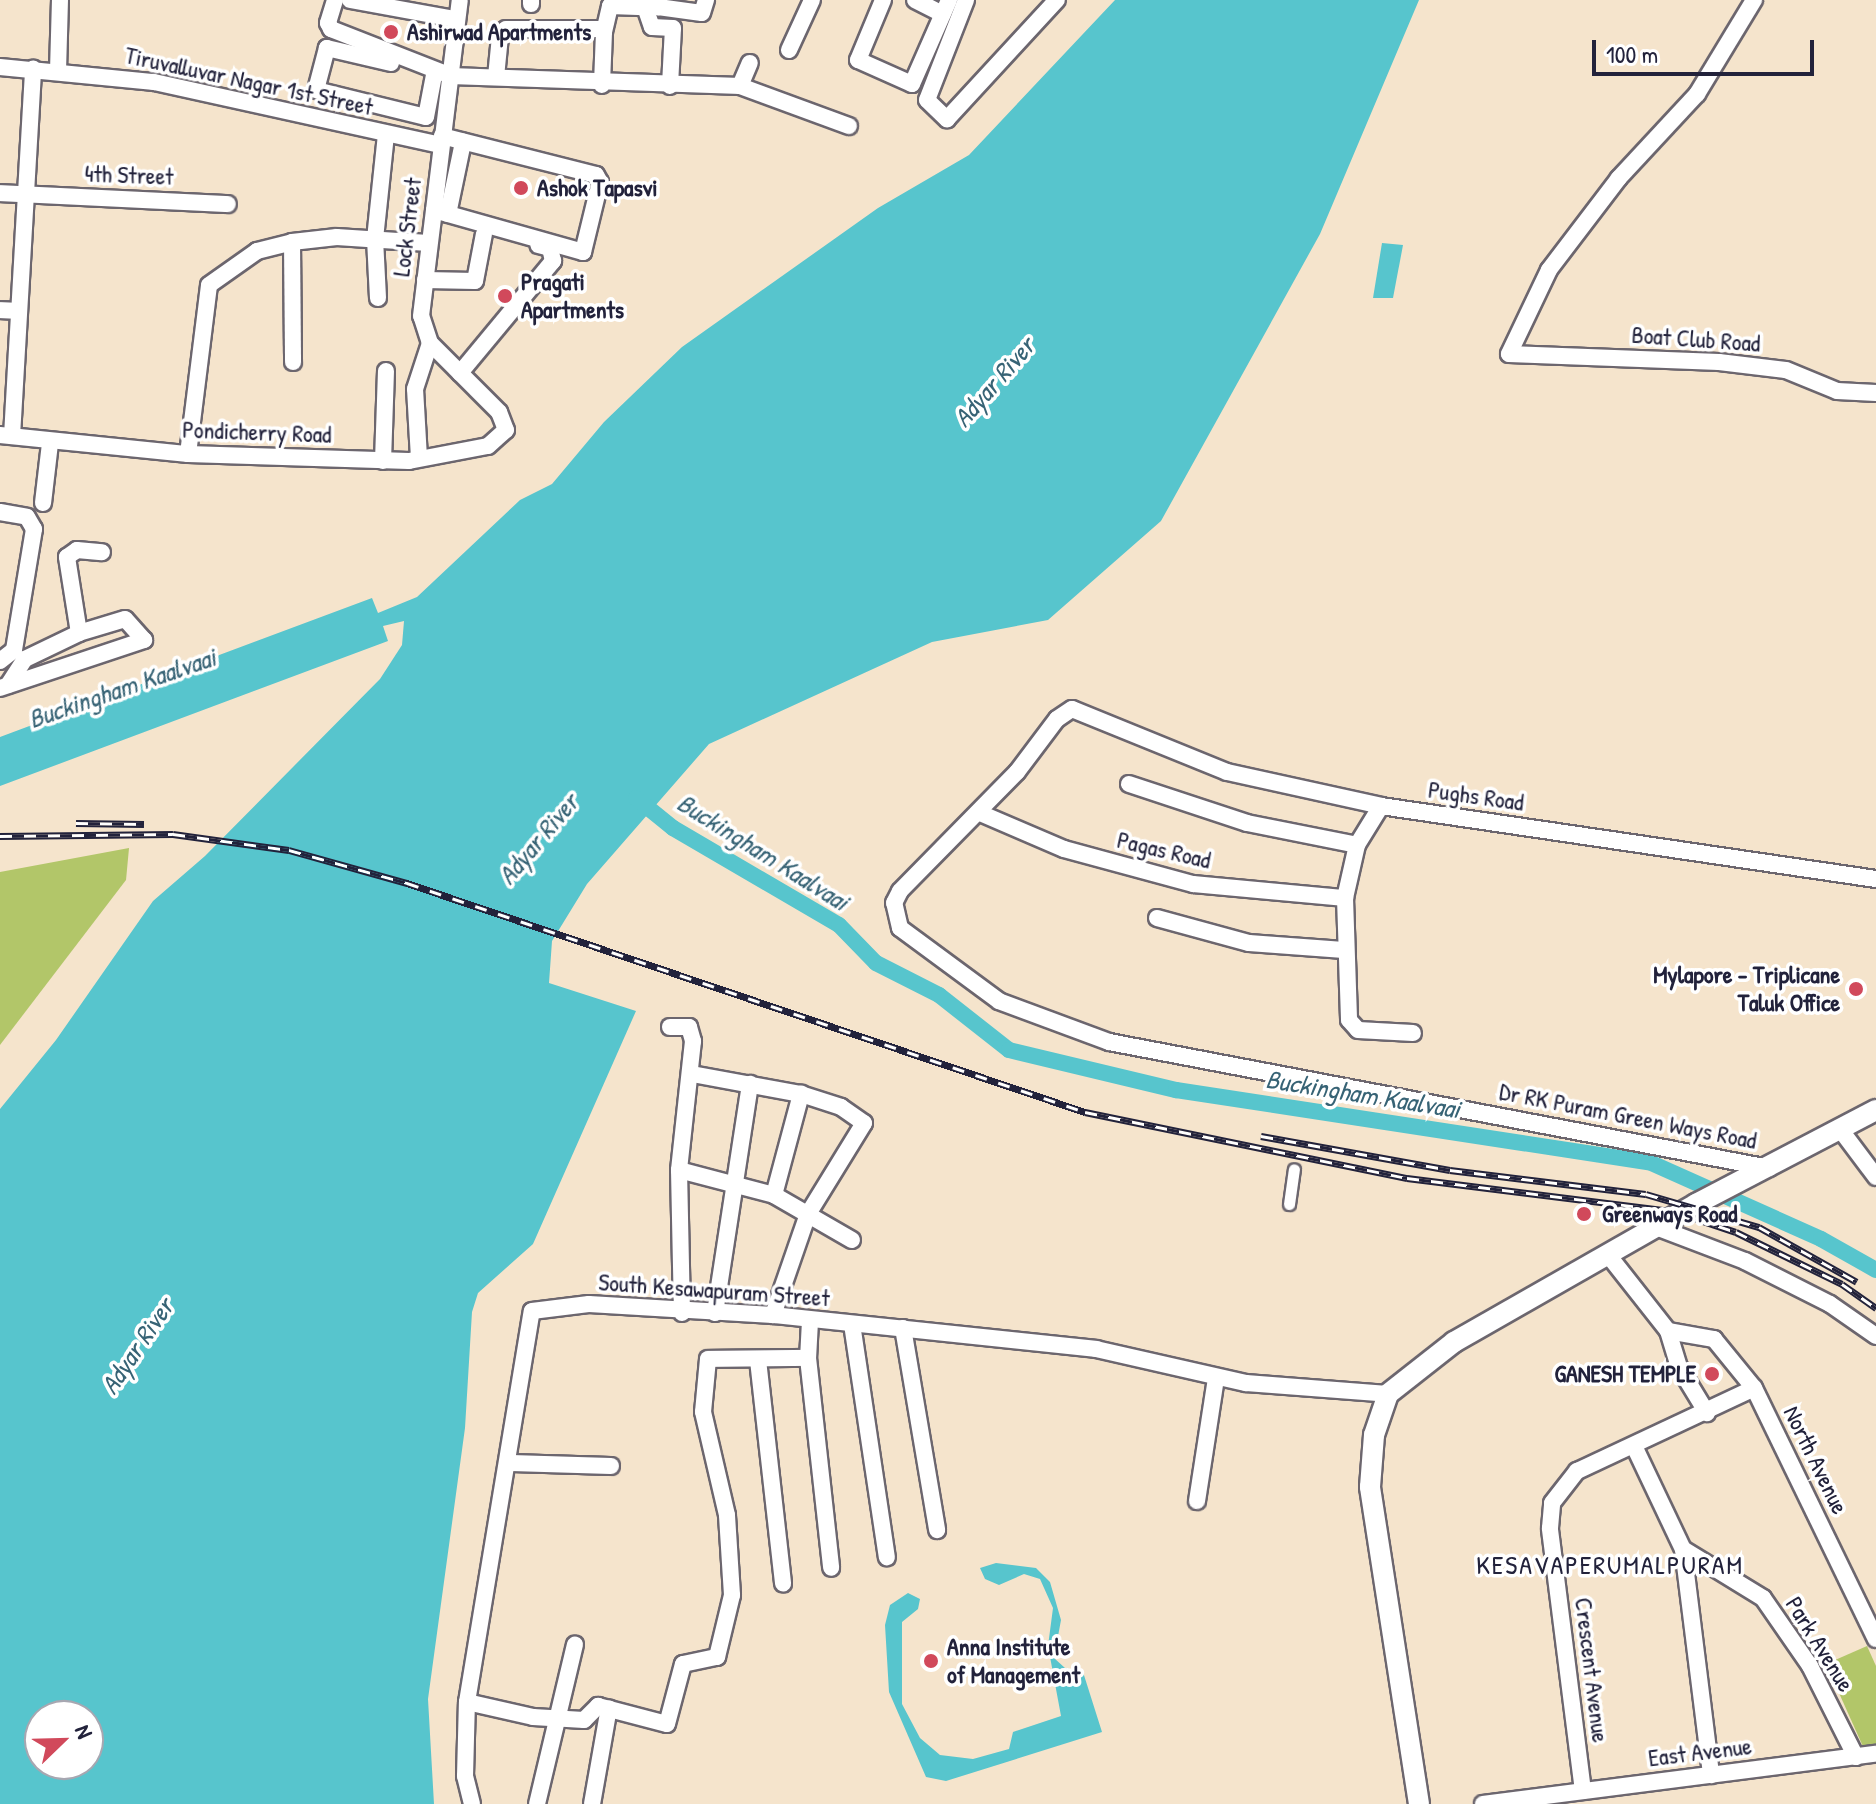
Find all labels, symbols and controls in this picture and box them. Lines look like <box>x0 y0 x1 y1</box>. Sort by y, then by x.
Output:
place label: Ashirwad Apartments <box>407 18 591 46</box>
marker: Ashirwad Apartments <box>382 23 400 41</box>
scale bar <box>1596 24 1818 74</box>
text: 100 m <box>1606 38 1658 70</box>
street label: Tiruvalluvar Nagar 1st Street <box>122 41 376 121</box>
street label: 4th Street <box>84 159 174 191</box>
place label: Ashok Tapasvi <box>537 174 658 202</box>
street label: Lock Street <box>387 176 427 278</box>
marker: Ashok Tapasvi <box>512 179 530 197</box>
place label: Pragati Apartments <box>521 268 624 324</box>
marker: Pragati Apartments <box>496 287 514 305</box>
street label: Boat Club Road <box>1631 320 1761 358</box>
water label: Adyar River <box>947 331 1041 433</box>
street label: Pondicherry Road <box>182 415 332 449</box>
water label: Buckingham Kaalvaai <box>24 641 220 735</box>
street label: Pughs Road <box>1426 775 1526 817</box>
water label: Adyar River <box>491 787 585 891</box>
water label: Buckingham Kaalvaai <box>672 787 854 917</box>
street label: Pagas Road <box>1114 825 1214 875</box>
place label: Mylapore - Triplicane Taluk Office <box>1653 961 1840 1017</box>
marker: Mylapore - Triplicane Taluk Office <box>1847 980 1865 998</box>
water label: Buckingham Kaalvaai <box>1264 1063 1462 1125</box>
street label: Dr RK Puram Green Ways Road <box>1497 1077 1759 1155</box>
place label: Greenways Road <box>1602 1200 1737 1228</box>
marker: Greenways Road <box>1573 1203 1595 1225</box>
street label: South Kesawapuram Street <box>597 1268 831 1312</box>
water label: Adyar River <box>94 1292 180 1400</box>
place label: GANESH TEMPLE <box>1554 1360 1696 1388</box>
marker: GANESH TEMPLE <box>1703 1365 1721 1383</box>
street label: North Avenue <box>1778 1401 1854 1519</box>
district label: KESAVAPERUMALPURAM <box>1476 1549 1744 1581</box>
street label: Park Avenue <box>1780 1591 1860 1697</box>
street label: Crescent Avenue <box>1569 1596 1615 1744</box>
place label: Anna Institute of Management <box>947 1633 1080 1689</box>
marker: Anna Institute of Management <box>922 1652 940 1670</box>
north arrow <box>24 1700 104 1780</box>
text: N <box>68 1720 100 1743</box>
street label: East Avenue <box>1647 1731 1753 1773</box>

